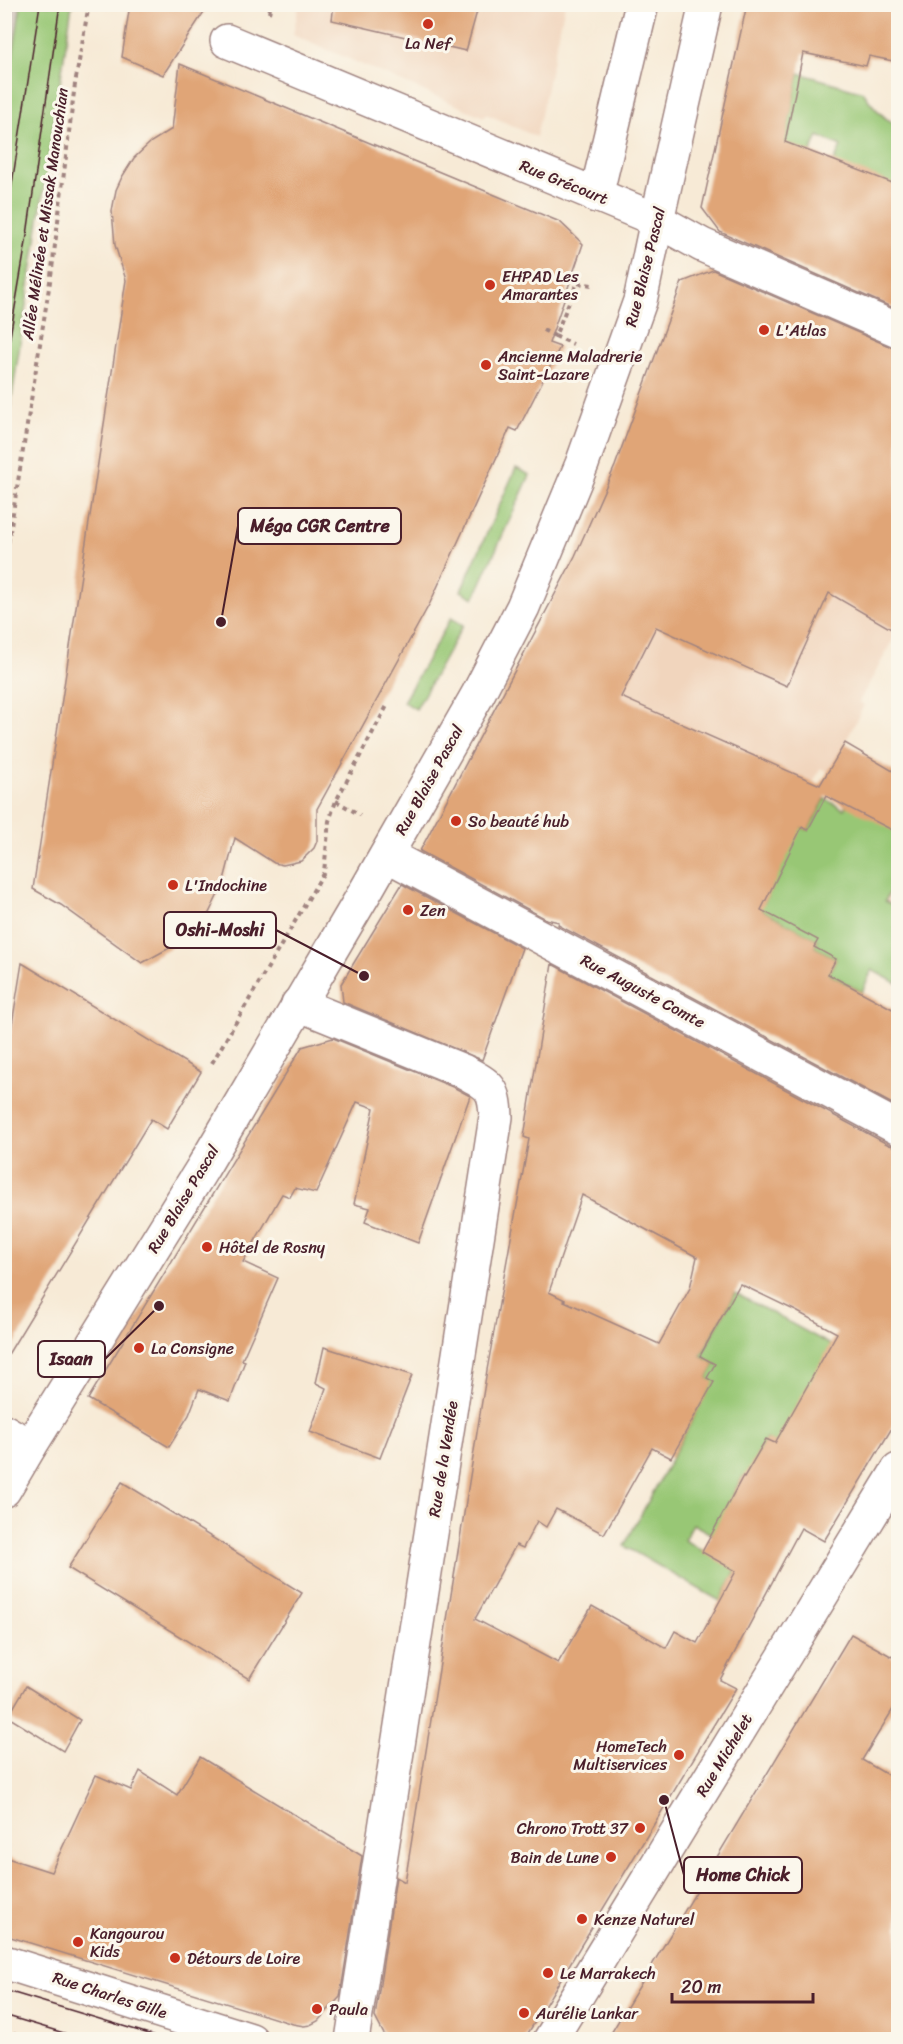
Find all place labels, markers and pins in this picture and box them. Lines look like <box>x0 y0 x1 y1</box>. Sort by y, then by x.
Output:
marker: La Nef <box>421 17 435 31</box>
place label: La Nef <box>405 29 453 58</box>
place label: EHPAD Les Amarantes <box>501 262 579 309</box>
marker: EHPAD Les Amarantes <box>483 278 497 292</box>
place label: L'Atlas <box>776 316 826 345</box>
marker: L'Atlas <box>757 323 771 337</box>
place label: Ancienne Maladrerie Saint-Lazare <box>497 342 643 389</box>
marker: Ancienne Maladrerie Saint-Lazare <box>479 358 493 372</box>
callout: Méga CGR Centre <box>238 508 401 544</box>
place label: So beauté hub <box>468 807 569 836</box>
marker: So beauté hub <box>449 814 463 828</box>
place label: L'Indochine <box>185 871 267 900</box>
marker: L'Indochine <box>166 878 180 892</box>
place label: Zen <box>420 896 446 925</box>
marker: Zen <box>401 903 415 917</box>
callout: Oshi-Moshi <box>164 912 276 948</box>
place label: Hôtel de Rosny <box>219 1233 326 1262</box>
marker: Hôtel de Rosny <box>200 1240 214 1254</box>
place label: La Consigne <box>151 1334 234 1363</box>
callout: Isaan <box>38 1341 105 1377</box>
marker: La Consigne <box>132 1341 146 1355</box>
place label: HomeTech Multiservices <box>573 1732 668 1779</box>
marker: HomeTech Multiservices <box>672 1748 686 1762</box>
place label: Chrono Trott 37 <box>517 1814 629 1843</box>
marker: Chrono Trott 37 <box>633 1821 647 1835</box>
place label: Bain de Lune <box>510 1843 599 1872</box>
marker: Bain de Lune <box>604 1850 618 1864</box>
callout: Home Chick <box>684 1857 802 1893</box>
place label: Kenze Naturel <box>594 1905 695 1934</box>
marker: Kenze Naturel <box>575 1912 589 1926</box>
place label: Kangourou Kids <box>90 1919 165 1966</box>
marker: Kangourou Kids <box>71 1935 85 1949</box>
place label: Détours de Loire <box>187 1944 301 1973</box>
marker: Détours de Loire <box>168 1951 182 1965</box>
place label: Le Marrakech <box>560 1959 656 1988</box>
marker: Le Marrakech <box>541 1966 555 1980</box>
place label: Paula <box>329 1995 368 2024</box>
place label: Aurélie Lankar <box>535 1999 639 2028</box>
marker: Paula <box>310 2002 324 2016</box>
marker: Aurélie Lankar <box>517 2006 531 2020</box>

